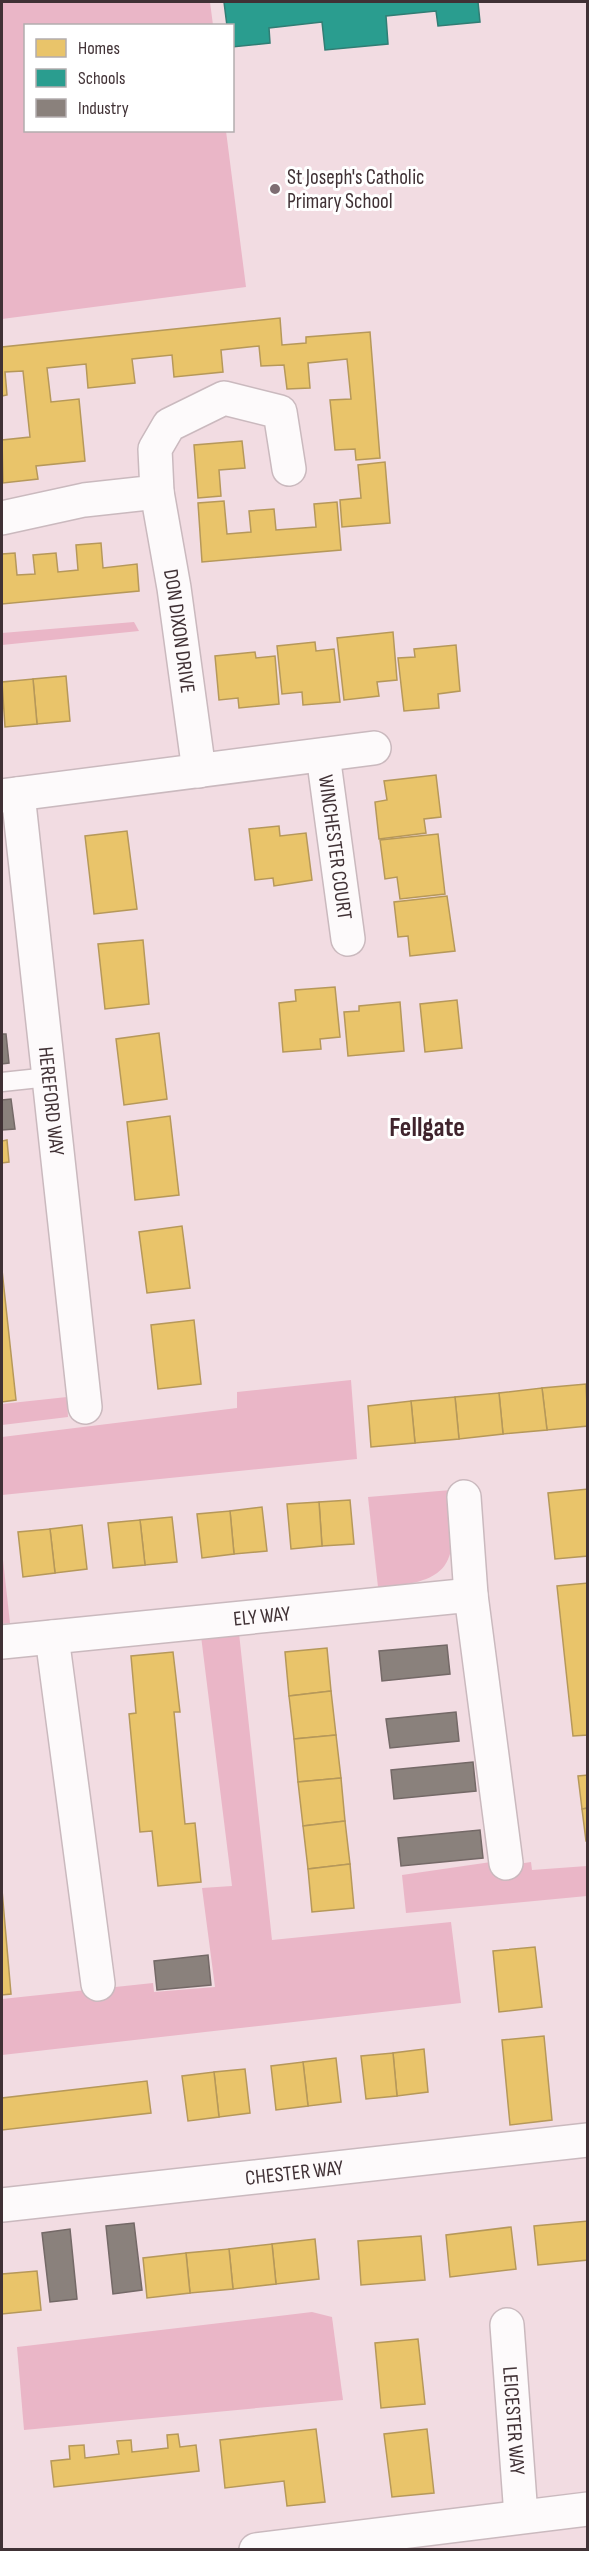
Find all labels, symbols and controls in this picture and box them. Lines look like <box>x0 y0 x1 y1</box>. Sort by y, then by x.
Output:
legend <box>24 24 234 132</box>
text: Homes <box>78 38 120 59</box>
text: Schools <box>78 68 125 89</box>
text: Industry <box>78 98 129 119</box>
place label: St Joseph's Catholic Primary School <box>287 165 425 214</box>
marker: St Joseph's Catholic Primary School <box>268 182 282 196</box>
street label: DON DIXON DRIVE <box>158 567 201 695</box>
street label: WINCHESTER COURT <box>313 773 358 922</box>
street label: HEREFORD WAY <box>33 1045 70 1157</box>
district label: Fellgate <box>389 1112 465 1144</box>
street label: ELY WAY <box>232 1601 292 1631</box>
street label: CHESTER WAY <box>244 2155 345 2190</box>
street label: LEICESTER WAY <box>498 2366 530 2476</box>

